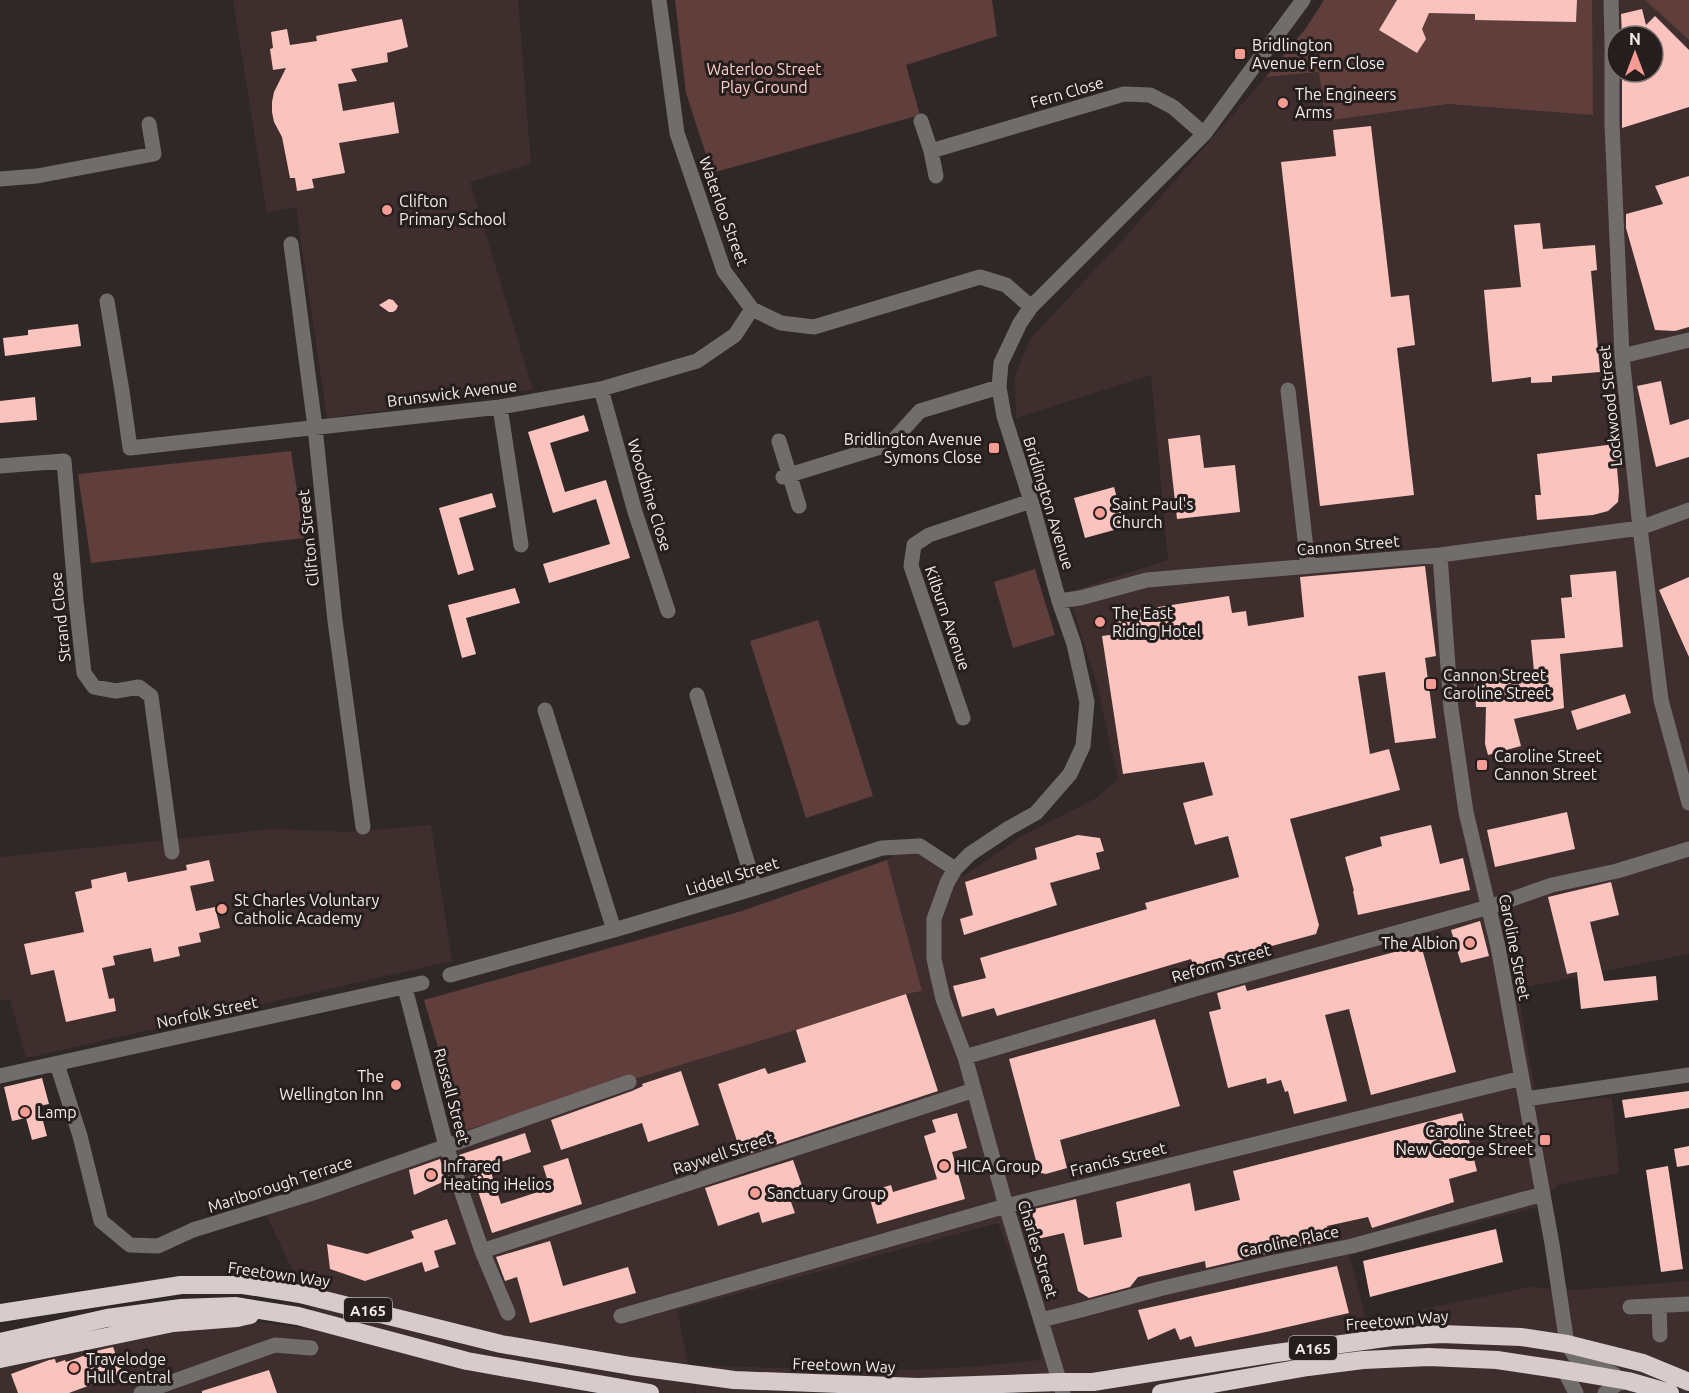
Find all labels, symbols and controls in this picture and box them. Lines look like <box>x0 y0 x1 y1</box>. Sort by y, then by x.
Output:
north arrow <box>1605 24 1665 84</box>
text: N <box>1629 30 1641 48</box>
place label: Bridlington Avenue Fern Close <box>1252 36 1385 72</box>
marker: Bridlington Avenue Fern Close <box>1233 47 1247 61</box>
park label: Waterloo Street Play Ground <box>706 60 822 96</box>
street label: Fern Close <box>1028 73 1106 111</box>
place label: The Engineers Arms <box>1295 85 1397 121</box>
marker: The Engineers Arms <box>1276 96 1290 110</box>
street label: Waterloo Street <box>696 154 752 269</box>
place label: Clifton Primary School <box>399 192 506 228</box>
marker: Clifton Primary School <box>380 203 394 217</box>
street label: Lockwood Street <box>1595 344 1625 468</box>
street label: Brunswick Avenue <box>386 376 518 410</box>
place label: Bridlington Avenue Symons Close <box>844 430 982 466</box>
street label: Bridlington Avenue <box>1020 434 1078 572</box>
street label: Woodbine Close <box>624 437 676 553</box>
marker: Bridlington Avenue Symons Close <box>987 441 1001 455</box>
street label: Clifton Street <box>294 488 322 587</box>
place label: Saint Paul's Church <box>1112 495 1193 531</box>
marker: Saint Paul's Church <box>1093 506 1107 520</box>
street label: Cannon Street <box>1296 531 1401 558</box>
street label: Kilburn Avenue <box>922 563 974 673</box>
street label: Strand Close <box>46 571 74 663</box>
place label: The East Riding Hotel <box>1112 604 1201 640</box>
marker: The East Riding Hotel <box>1093 615 1107 629</box>
place label: Cannon Street Caroline Street <box>1443 666 1552 702</box>
marker: Cannon Street Caroline Street <box>1424 677 1438 691</box>
place label: Caroline Street Cannon Street <box>1494 747 1603 783</box>
marker: Caroline Street Cannon Street <box>1475 758 1489 772</box>
street label: Liddell Street <box>683 853 781 899</box>
place label: St Charles Voluntary Catholic Academy <box>234 891 380 927</box>
street label: Caroline Street <box>1496 892 1534 1002</box>
marker: St Charles Voluntary Catholic Academy <box>215 902 229 916</box>
place label: The Albion <box>1381 934 1458 952</box>
marker: The Albion <box>1463 936 1477 950</box>
street label: Reform Street <box>1169 940 1273 986</box>
street label: Norfolk Street <box>155 992 260 1032</box>
street label: Russell Street <box>431 1046 474 1147</box>
place label: The Wellington Inn <box>279 1067 384 1103</box>
marker: The Wellington Inn <box>389 1078 403 1092</box>
place label: Lamp <box>37 1103 77 1121</box>
marker: Lamp <box>18 1105 32 1119</box>
place label: Caroline Street New George Street <box>1395 1122 1534 1158</box>
street label: Raywell Street <box>671 1128 776 1178</box>
marker: Caroline Street New George Street <box>1538 1133 1552 1147</box>
street label: Francis Street <box>1068 1138 1168 1180</box>
street label: Marlborough Terrace <box>205 1152 355 1216</box>
place label: Infrared Heating iHelios <box>443 1157 552 1193</box>
place label: HICA Group <box>956 1157 1040 1175</box>
marker: HICA Group <box>937 1159 951 1173</box>
marker: Infrared Heating iHelios <box>424 1168 438 1182</box>
place label: Sanctuary Group <box>767 1184 886 1202</box>
marker: Sanctuary Group <box>748 1186 762 1200</box>
street label: Charles Street <box>1015 1198 1062 1301</box>
street label: Caroline Place <box>1238 1222 1340 1260</box>
street label: Freetown Way <box>227 1258 332 1290</box>
road number: A165 <box>344 1298 392 1322</box>
street label: Freetown Way <box>1345 1307 1449 1333</box>
road number: A165 <box>1289 1336 1337 1360</box>
place label: Travelodge Hull Central <box>86 1350 171 1386</box>
street label: Freetown Way <box>792 1354 896 1376</box>
marker: Travelodge Hull Central <box>67 1361 81 1375</box>

